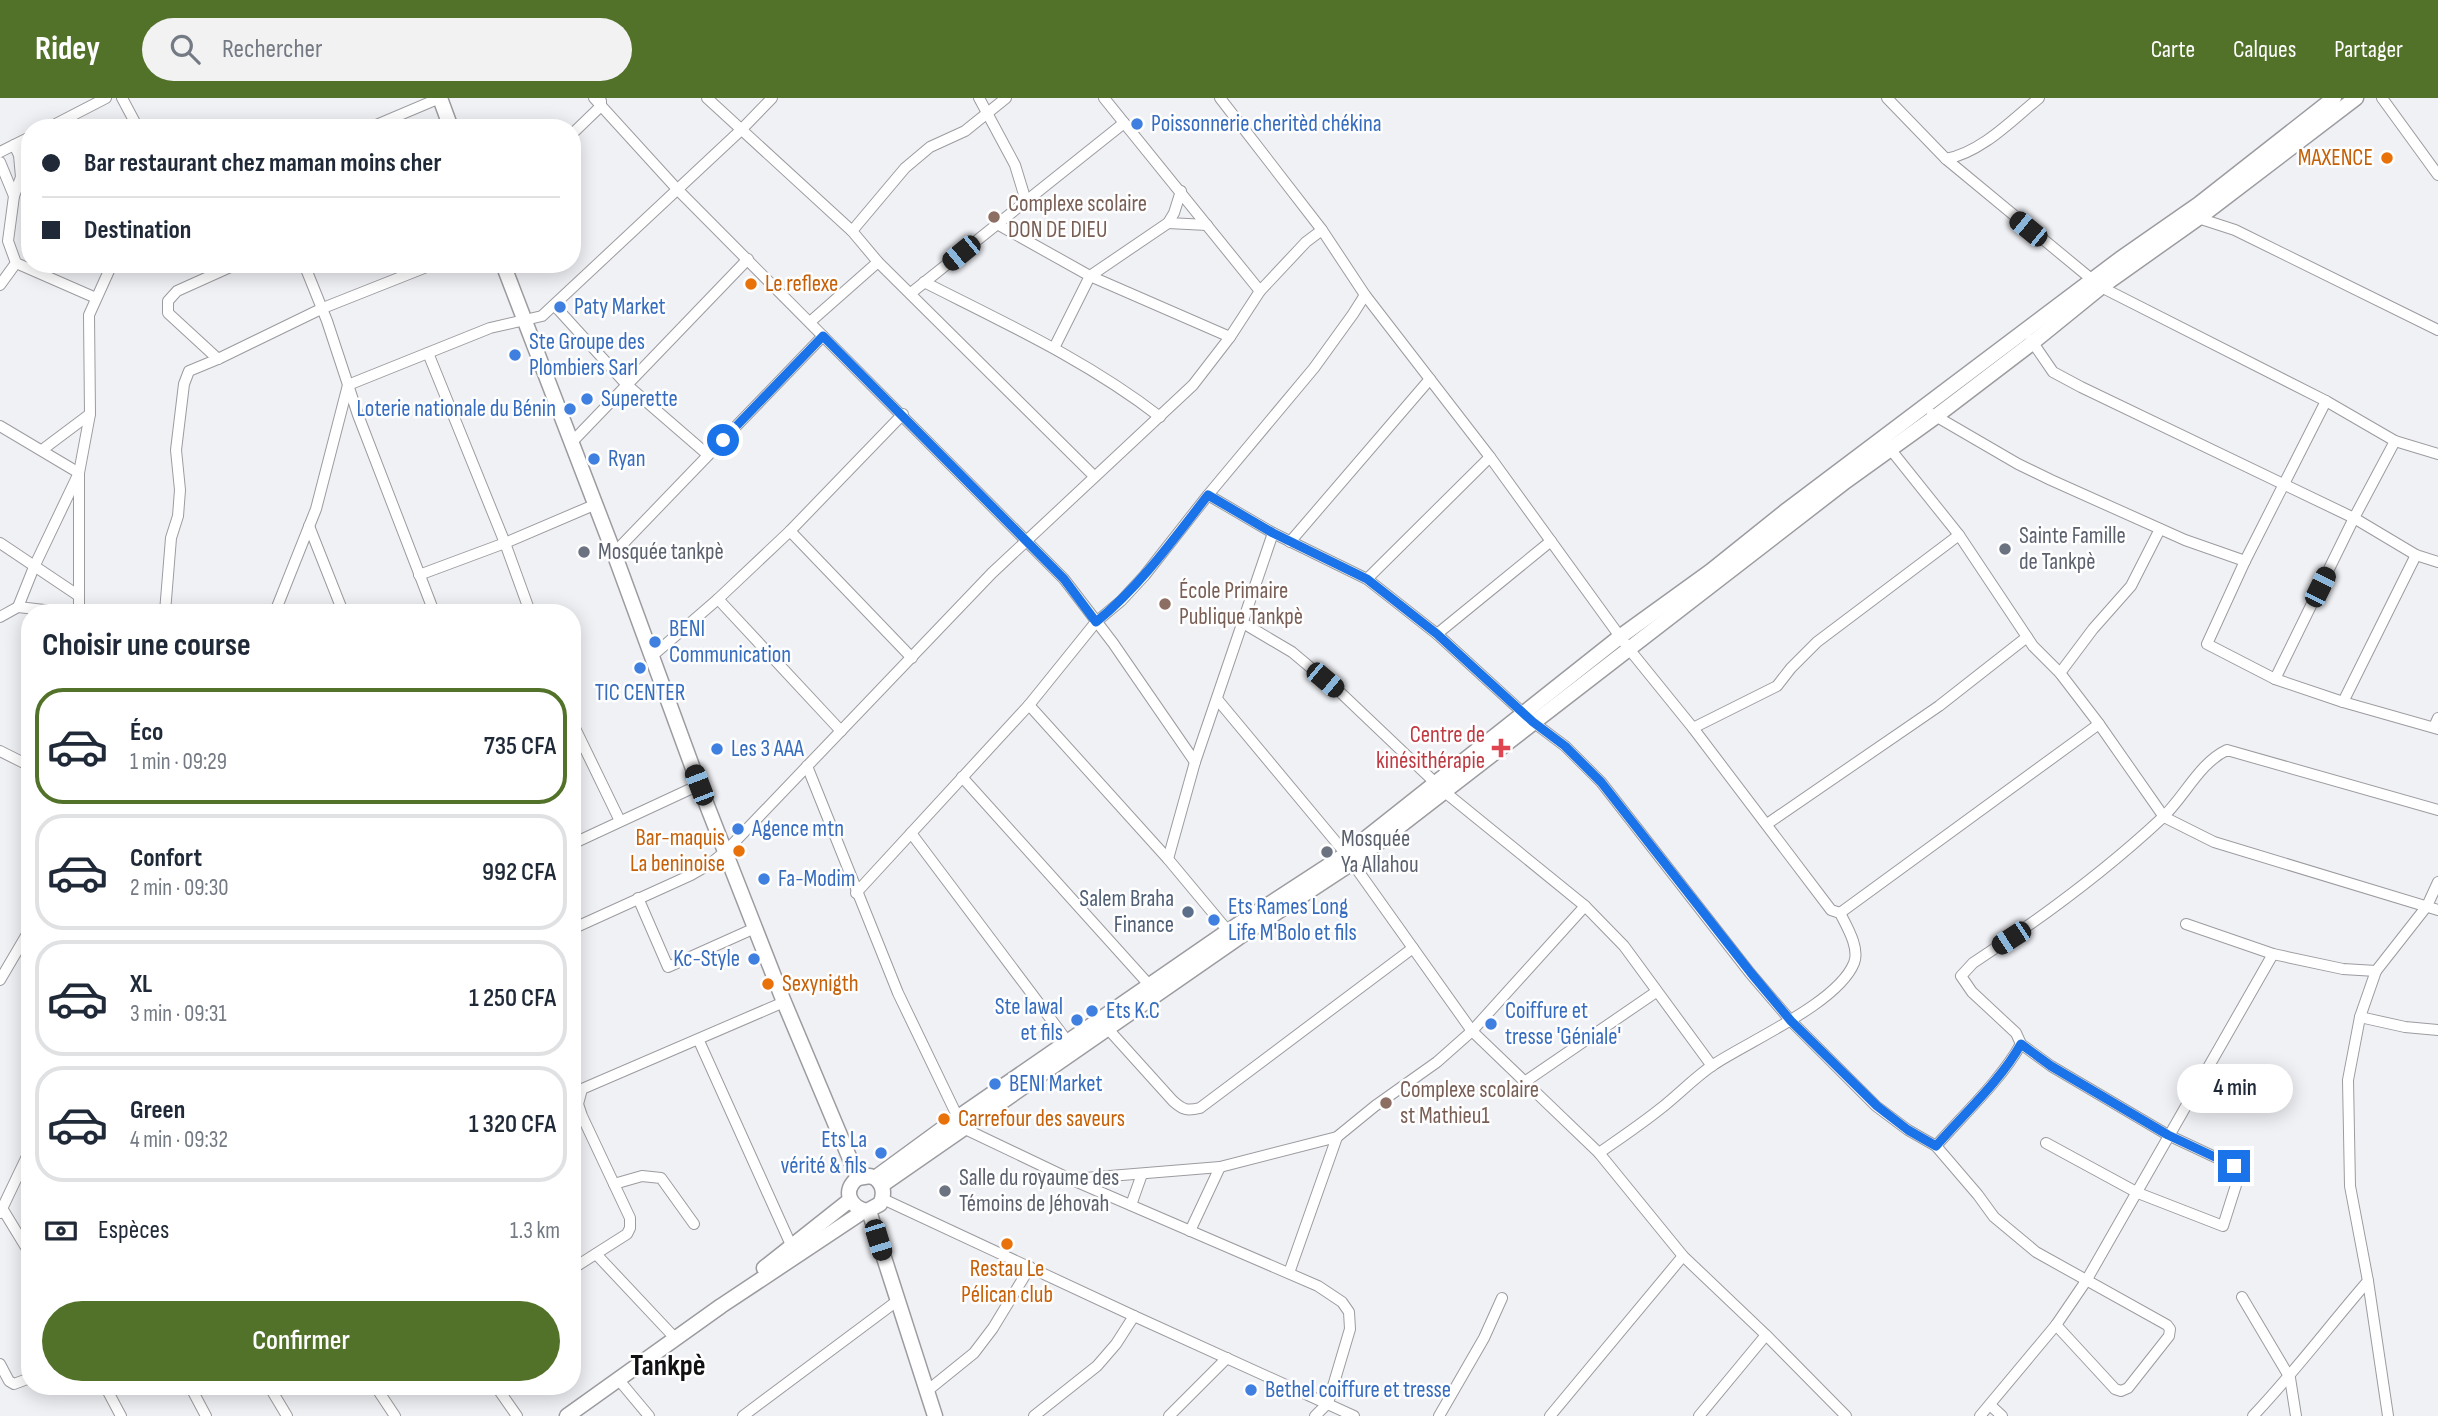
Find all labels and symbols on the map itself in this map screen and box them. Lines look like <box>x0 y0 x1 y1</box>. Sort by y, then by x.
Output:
place label: Poissonnerie cheritèd chékina <box>1151 110 1382 138</box>
marker: Poissonnerie cheritèd chékina <box>1129 116 1145 132</box>
place label: MAXENCE <box>2298 144 2373 172</box>
marker: MAXENCE <box>2379 150 2395 166</box>
place label: Complexe scolaire DON DE DIEU <box>1008 190 1147 244</box>
car <box>2006 208 2051 250</box>
marker: Complexe scolaire DON DE DIEU <box>986 209 1002 225</box>
car <box>939 232 984 274</box>
place label: Le reflexe <box>765 270 838 298</box>
marker: Le reflexe <box>743 276 759 292</box>
place label: Paty Market <box>574 293 666 321</box>
marker: Paty Market <box>552 299 568 315</box>
place label: Ste Groupe des Plombiers Sarl <box>529 328 645 382</box>
marker: Ste Groupe des Plombiers Sarl <box>507 347 523 363</box>
place label: Superette <box>601 385 678 413</box>
marker: Superette <box>579 391 595 407</box>
place label: Loterie nationale du Bénin <box>357 395 556 423</box>
marker: Loterie nationale du Bénin <box>562 401 578 417</box>
route start <box>707 424 739 456</box>
place label: Ryan <box>608 445 646 473</box>
marker: Ryan <box>586 451 602 467</box>
place label: Sainte Famille de Tankpè <box>2019 522 2126 576</box>
place label: Mosquée tankpè <box>598 538 724 566</box>
marker: Sainte Famille de Tankpè <box>1997 541 2013 557</box>
marker: Mosquée tankpè <box>576 544 592 560</box>
car <box>2302 564 2339 610</box>
place label: École Primaire Publique Tankpè <box>1179 577 1303 631</box>
marker: École Primaire Publique Tankpè <box>1157 596 1173 612</box>
place label: BENI Communication <box>669 615 791 669</box>
marker: BENI Communication <box>647 634 663 650</box>
car <box>1303 658 1348 702</box>
marker: TIC CENTER <box>632 660 648 676</box>
place label: TIC CENTER <box>595 679 686 707</box>
place label: Centre de kinésithérapie <box>1376 721 1485 775</box>
place label: Les 3 AAA <box>731 735 804 763</box>
marker: Centre de kinésithérapie <box>1491 738 1511 758</box>
marker: Les 3 AAA <box>709 741 725 757</box>
car <box>682 762 717 808</box>
place label: Agence mtn <box>751 815 844 843</box>
marker: Agence mtn <box>730 821 746 837</box>
place label: Bar-maquis La beninoise <box>630 824 725 878</box>
place label: Mosquée Ya Allahou <box>1341 825 1419 879</box>
marker: Bar-maquis La beninoise <box>731 843 747 859</box>
marker: Mosquée Ya Allahou <box>1319 844 1335 860</box>
place label: Fa-Modim <box>778 865 855 893</box>
marker: Fa-Modim <box>756 871 772 887</box>
place label: Salem Braha Finance <box>1079 885 1174 939</box>
place label: Ets Rames Long Life M'Bolo et fils <box>1228 893 1357 947</box>
marker: Salem Braha Finance <box>1180 904 1196 920</box>
marker: Ets Rames Long Life M'Bolo et fils <box>1206 912 1222 928</box>
car <box>1988 918 2035 958</box>
place label: Kc-Style <box>673 945 740 973</box>
marker: Kc-Style <box>746 951 762 967</box>
place label: Sexynigth <box>782 970 859 998</box>
marker: Sexynigth <box>760 976 776 992</box>
place label: Ste lawal et fils <box>995 993 1063 1047</box>
place label: Ets K.C <box>1106 997 1160 1025</box>
place label: Coiffure et tresse 'Géniale' <box>1505 997 1621 1051</box>
marker: Ets K.C <box>1084 1003 1100 1019</box>
marker: Ste lawal et fils <box>1069 1012 1085 1028</box>
marker: Coiffure et tresse 'Géniale' <box>1483 1016 1499 1032</box>
callout: 4 min <box>2176 1065 2292 1114</box>
place label: BENI Market <box>1009 1070 1102 1098</box>
marker: BENI Market <box>987 1076 1003 1092</box>
place label: Complexe scolaire st Mathieu1 <box>1400 1076 1539 1130</box>
marker: Complexe scolaire st Mathieu1 <box>1378 1095 1394 1111</box>
place label: Carrefour des saveurs <box>958 1105 1125 1133</box>
marker: Carrefour des saveurs <box>936 1111 952 1127</box>
place label: Ets La vérité & fils <box>781 1126 867 1180</box>
marker: Ets La vérité & fils <box>873 1145 889 1161</box>
route end <box>2218 1150 2250 1182</box>
place label: Salle du royaume des Témoins de Jéhovah <box>959 1164 1119 1218</box>
marker: Salle du royaume des Témoins de Jéhovah <box>937 1183 953 1199</box>
car <box>862 1217 895 1263</box>
marker: Restau Le Pélican club <box>999 1236 1015 1252</box>
place label: Restau Le Pélican club <box>961 1255 1053 1309</box>
district label: Tankpè <box>630 1348 706 1384</box>
place label: Bethel coiffure et tresse <box>1265 1376 1451 1404</box>
marker: Bethel coiffure et tresse <box>1243 1382 1259 1398</box>

